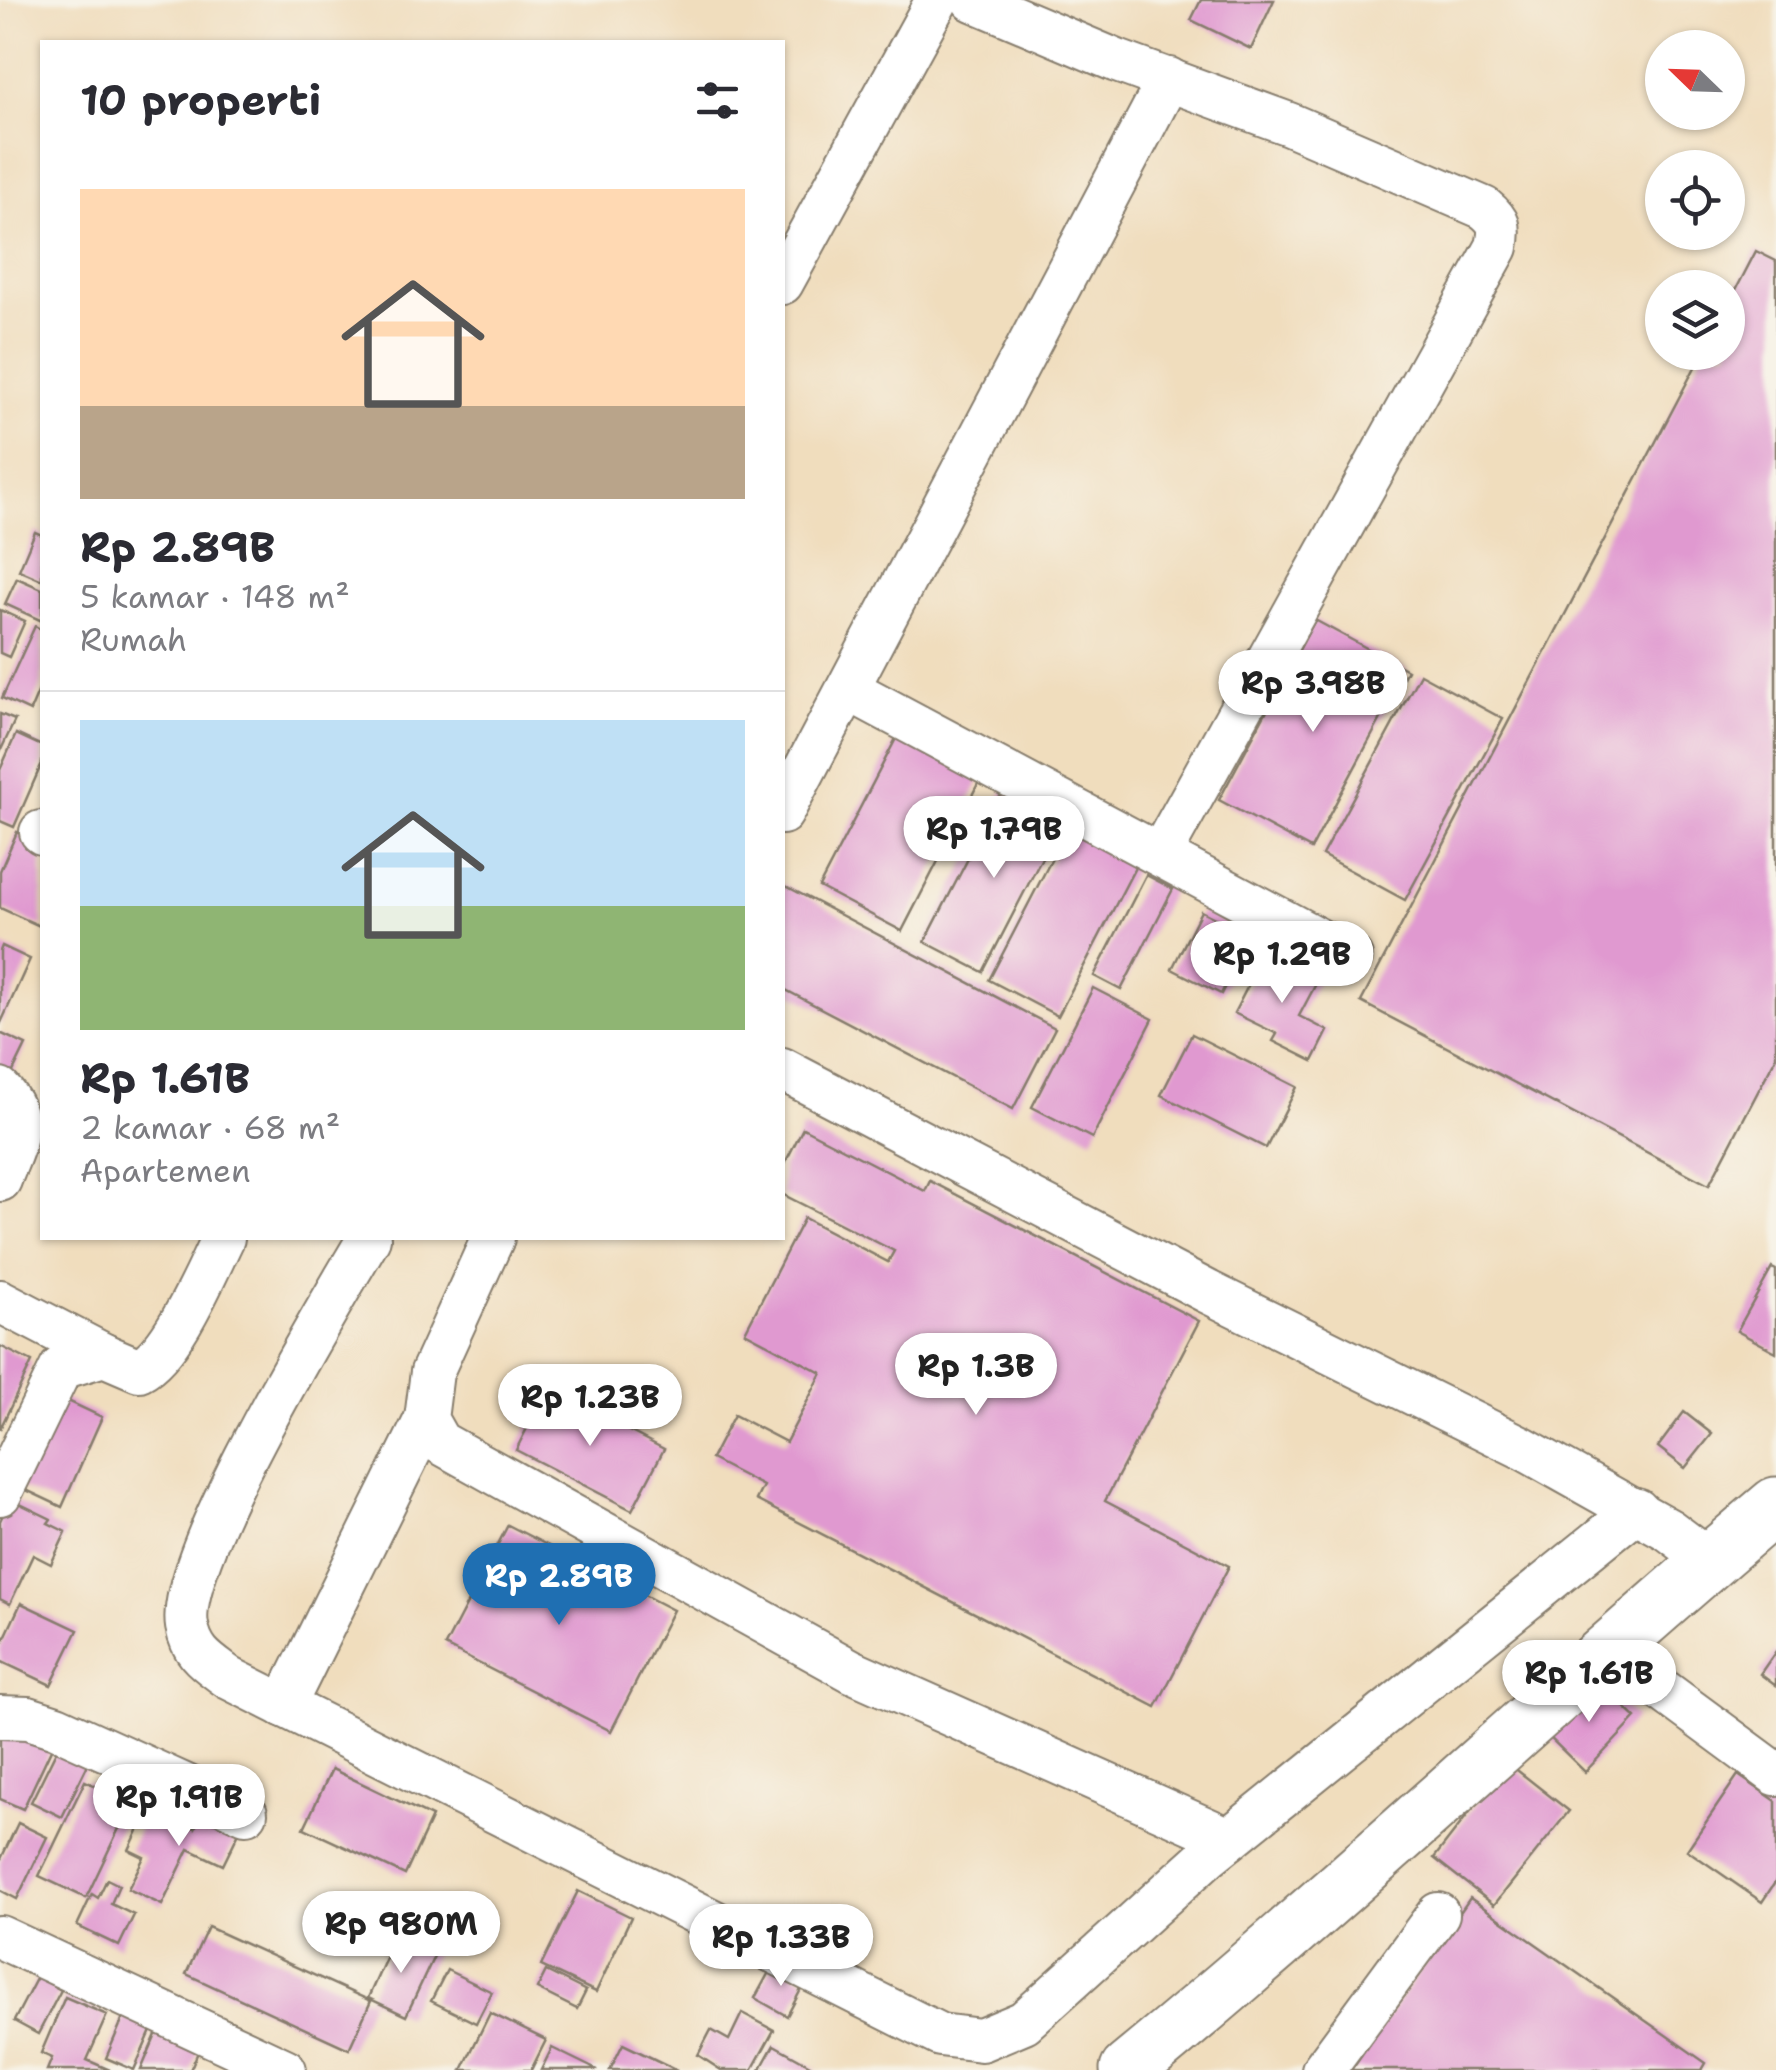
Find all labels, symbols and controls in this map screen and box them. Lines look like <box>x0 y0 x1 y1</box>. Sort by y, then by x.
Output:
north arrow <box>1645 30 1745 130</box>
map controls <box>1645 30 1745 370</box>
text: 10 properti <box>80 72 321 128</box>
icon: filters <box>690 73 745 128</box>
button: locate <box>1645 150 1745 250</box>
icon: home <box>323 254 503 434</box>
button: layers <box>1645 270 1745 370</box>
text: Rp 2.89B <box>80 519 275 575</box>
text: 5 kamar · 148 m² <box>80 575 350 618</box>
text: Rumah <box>80 618 187 661</box>
pin: Rp 3.98B <box>1210 650 1416 735</box>
text: Rp 3.98B <box>1240 661 1386 704</box>
icon: home <box>323 785 503 965</box>
pin: Rp 1.79B <box>891 796 1097 881</box>
text: Rp 1.79B <box>926 807 1063 850</box>
pin: Rp 1.29B <box>1179 921 1385 1006</box>
text: Rp 1.29B <box>1212 932 1352 975</box>
text: Rp 1.61B <box>80 1050 250 1106</box>
text: 2 kamar · 68 m² <box>80 1106 340 1149</box>
text: Apartemen <box>80 1149 251 1192</box>
pin: Rp 1.3B <box>884 1333 1068 1418</box>
text: Rp 1.3B <box>917 1344 1035 1387</box>
pin: Rp 1.23B <box>487 1364 693 1449</box>
text: Rp 1.23B <box>520 1375 660 1418</box>
pin: Rp 2.89B <box>456 1543 662 1628</box>
text: Rp 2.89B <box>485 1554 633 1597</box>
pin: Rp 1.61B <box>1486 1640 1692 1725</box>
text: Rp 1.61B <box>1524 1651 1654 1694</box>
pin: Rp 1.91B <box>76 1764 282 1849</box>
text: Rp 1.91B <box>115 1775 243 1818</box>
pin: Rp 980M <box>309 1891 493 1976</box>
text: Rp 980M <box>324 1902 478 1945</box>
pin: Rp 1.33B <box>678 1904 884 1989</box>
text: Rp 1.33B <box>711 1915 851 1958</box>

